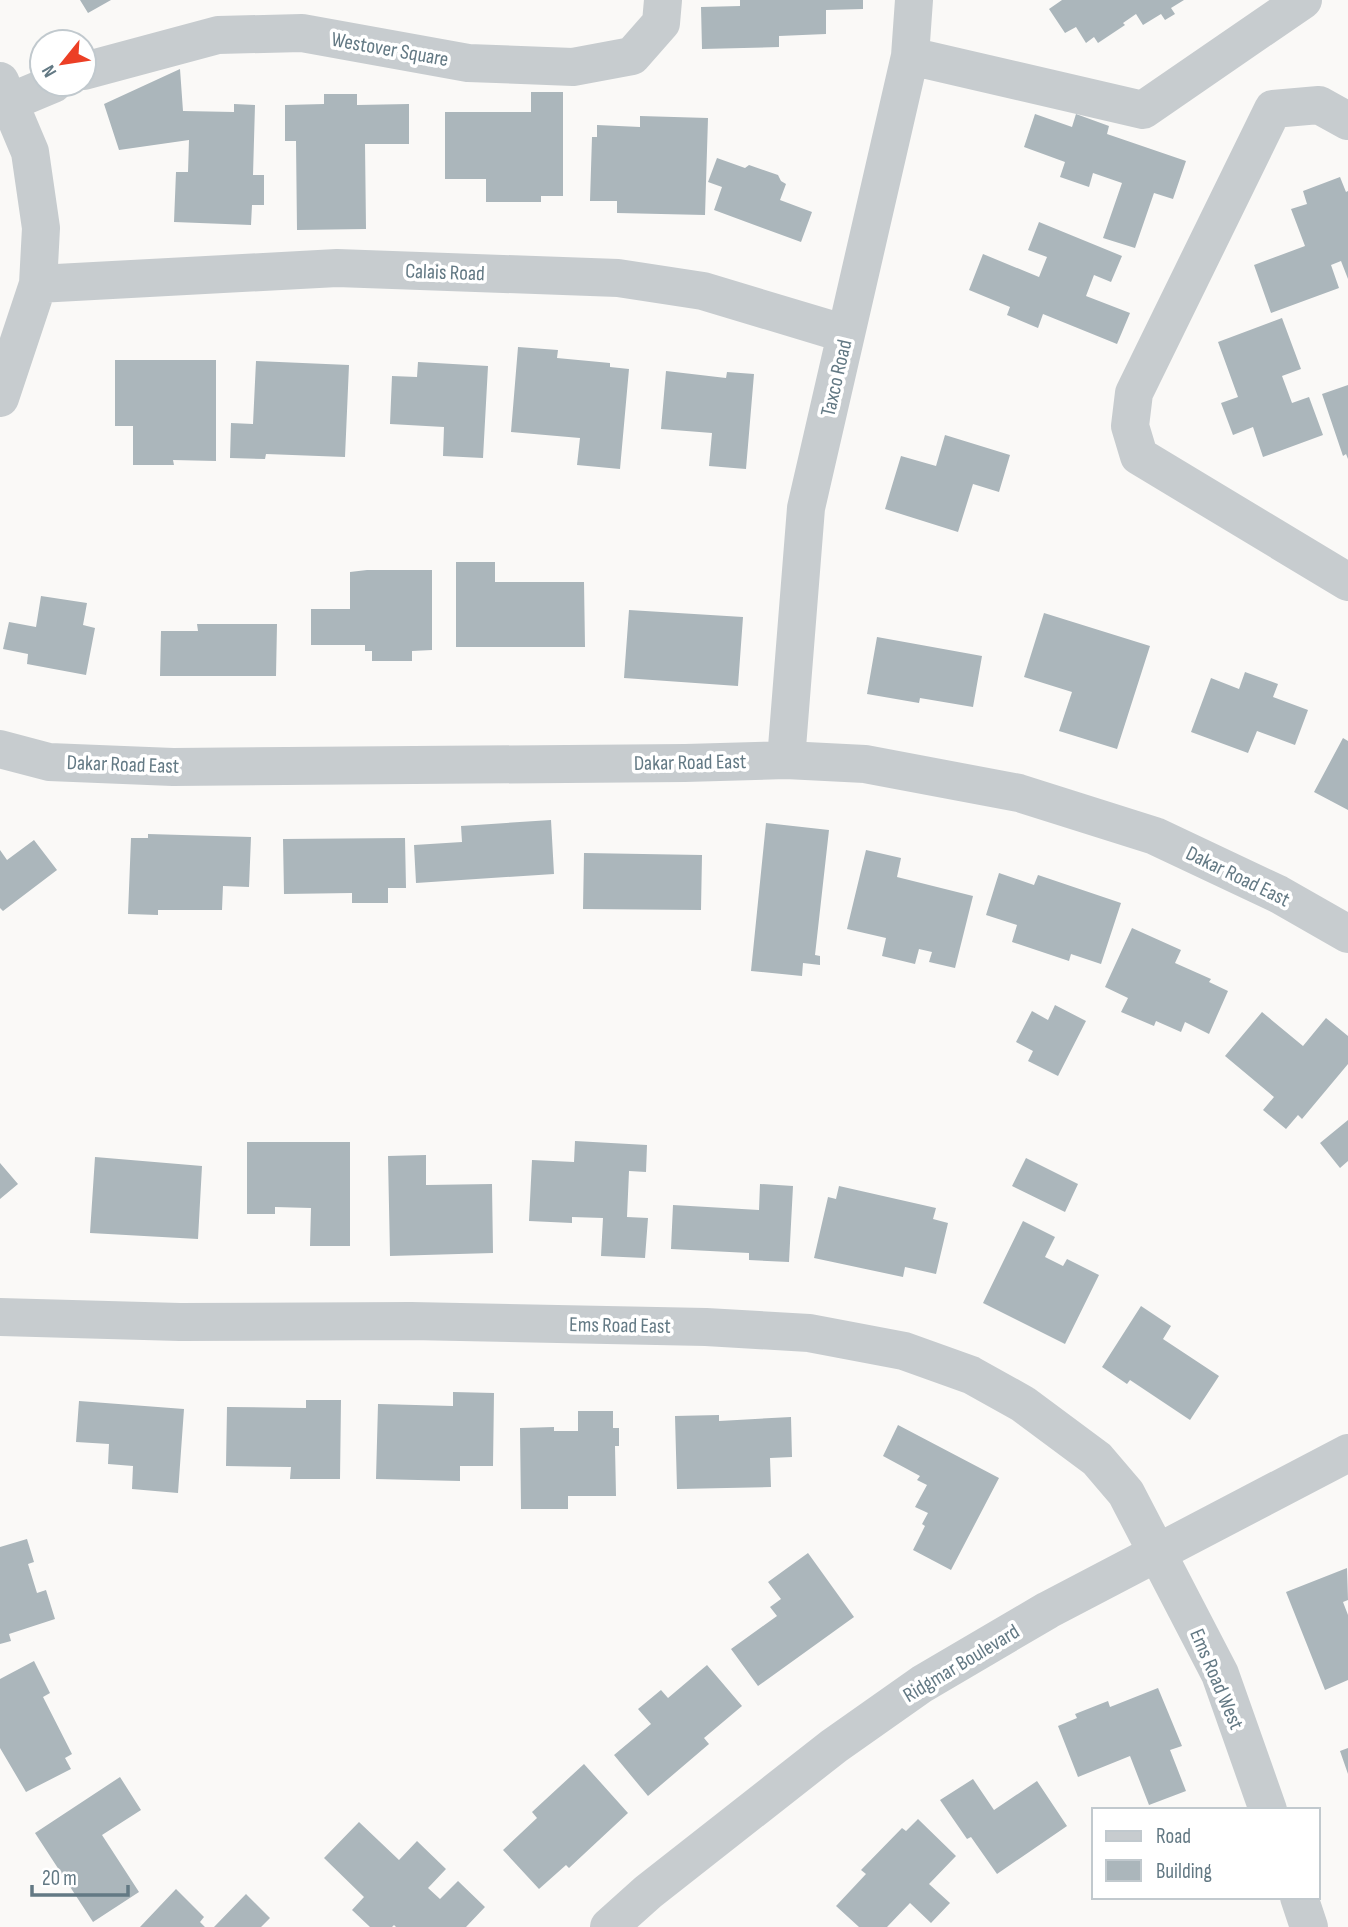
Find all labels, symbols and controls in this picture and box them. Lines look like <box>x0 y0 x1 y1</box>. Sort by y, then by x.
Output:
street label: Westover Square <box>329 27 450 72</box>
north arrow <box>28 28 98 98</box>
text: N <box>37 61 62 81</box>
street label: Calais Road <box>405 259 485 286</box>
street label: Taxco Road <box>816 337 857 419</box>
street label: Dakar Road East <box>634 749 746 776</box>
street label: Dakar Road East <box>66 750 180 779</box>
street label: Dakar Road East <box>1182 841 1294 912</box>
street label: Ems Road East <box>569 1312 671 1339</box>
street label: Ridgmar Boulevard <box>899 1619 1024 1708</box>
street label: Ems Road West <box>1184 1625 1249 1733</box>
legend <box>1092 1808 1320 1899</box>
text: Road <box>1156 1824 1191 1849</box>
scale bar <box>32 1854 128 1898</box>
text: Building <box>1156 1859 1212 1884</box>
text: 20 m <box>42 1866 77 1891</box>

